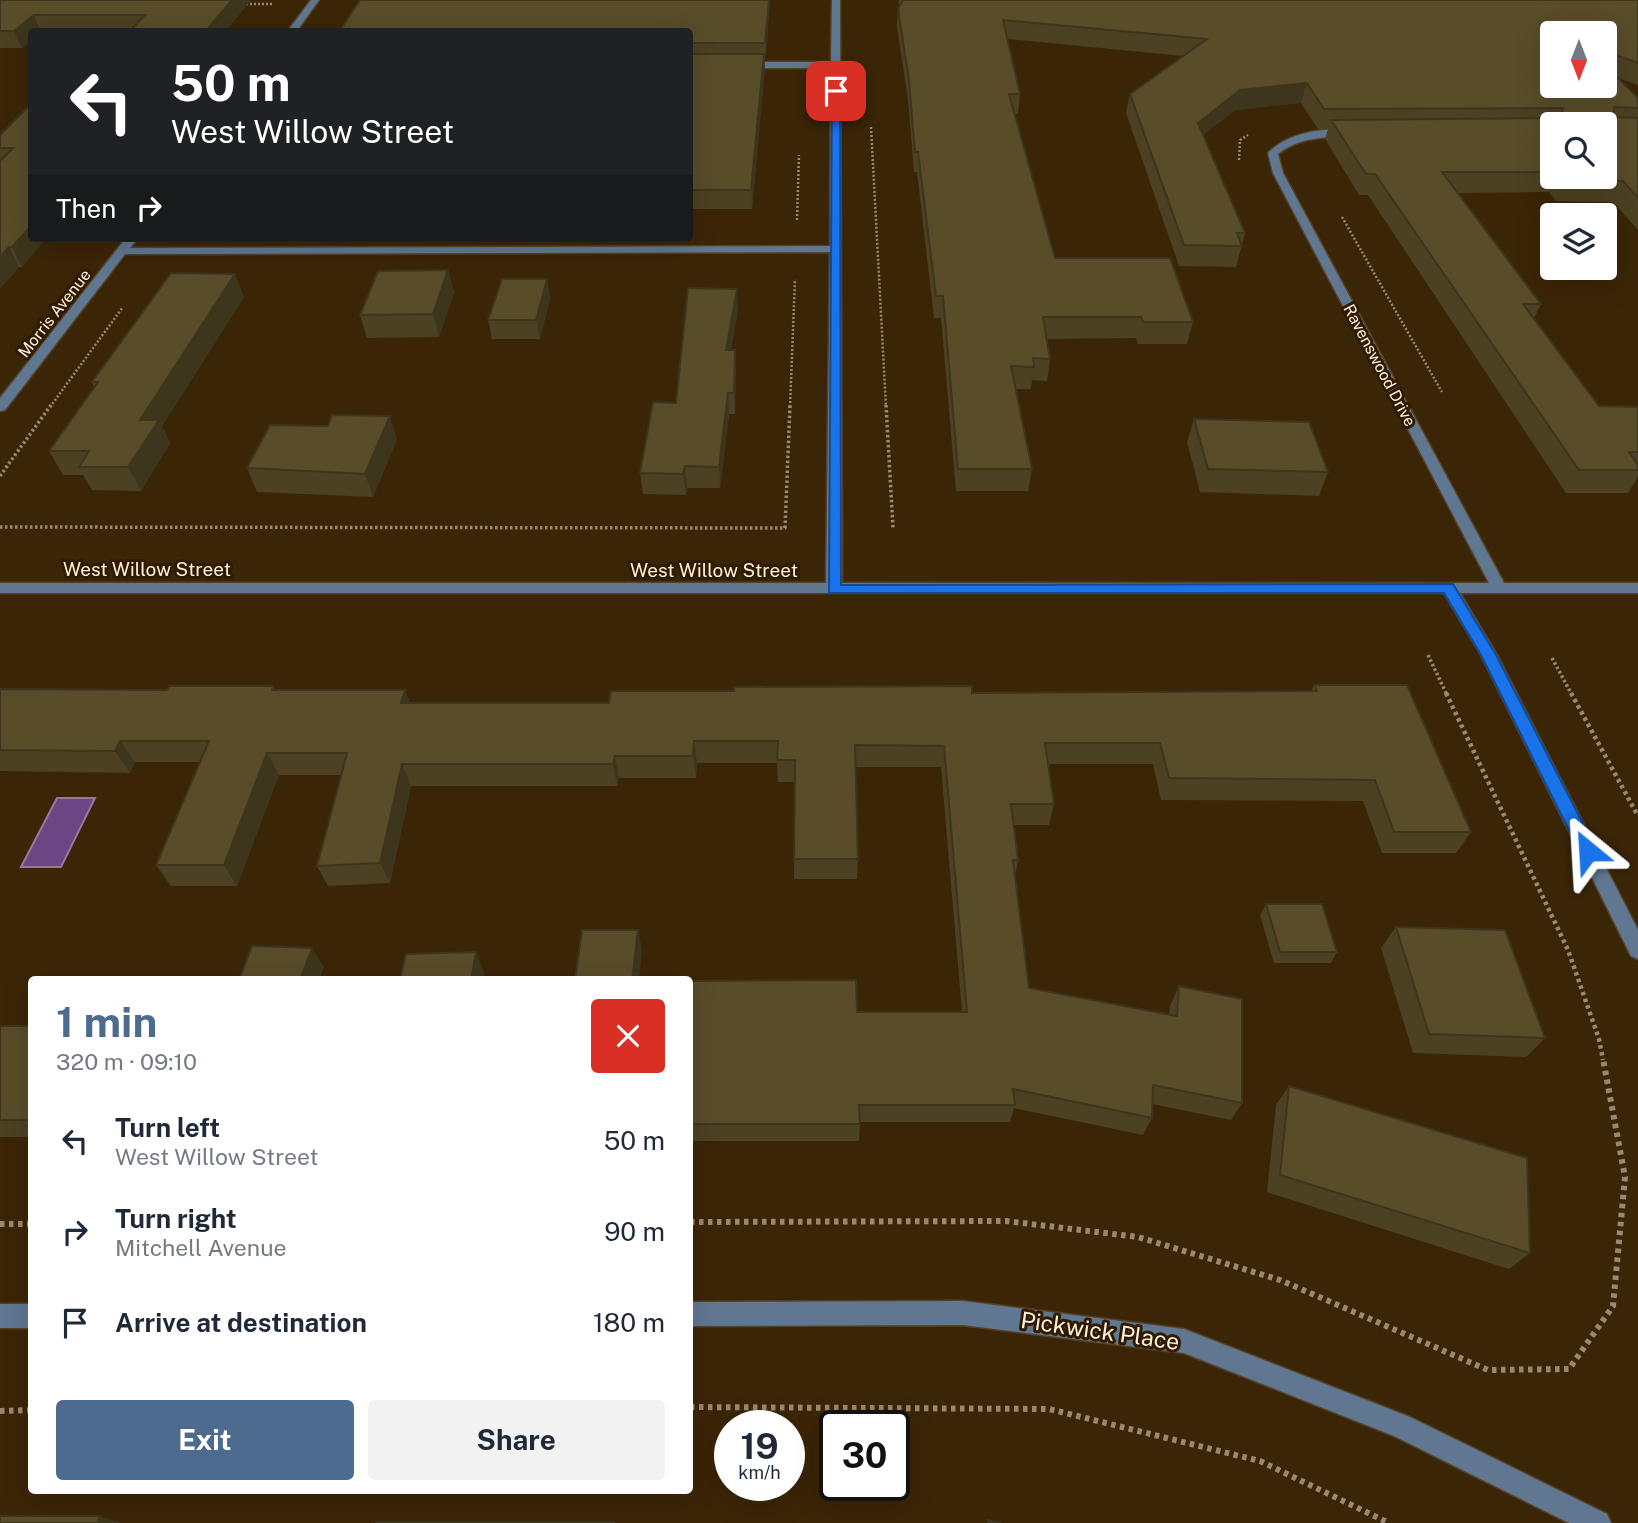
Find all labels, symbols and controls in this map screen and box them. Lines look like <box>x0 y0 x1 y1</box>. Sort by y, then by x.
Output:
north arrow <box>1540 21 1617 98</box>
map controls <box>1540 21 1617 280</box>
text: 50 m <box>171 54 291 112</box>
icon: left <box>56 56 147 147</box>
pin <box>806 61 866 121</box>
icon: arrive <box>817 72 855 110</box>
button: search <box>1540 112 1617 189</box>
text: West Willow Street <box>171 113 454 150</box>
icon: right <box>130 189 168 227</box>
text: Then <box>56 193 116 224</box>
button: layers <box>1540 203 1617 280</box>
street label: Morris Avenue <box>14 266 95 361</box>
street label: Ravenswood Drive <box>1339 301 1420 430</box>
street label: West Willow Street <box>63 558 231 580</box>
street label: West Willow Street <box>630 559 798 581</box>
position arrow <box>1551 814 1625 888</box>
text: 1 min <box>56 997 157 1046</box>
button: close <box>591 999 665 1073</box>
text: 320 m · 09:10 <box>56 1048 197 1075</box>
text: Turn left <box>115 1112 220 1143</box>
icon: left <box>56 1122 94 1160</box>
text: 50 m <box>604 1125 665 1156</box>
text: West Willow Street <box>115 1143 319 1170</box>
text: Turn right <box>115 1203 237 1234</box>
icon: right <box>56 1213 94 1251</box>
text: 90 m <box>604 1216 665 1247</box>
text: Mitchell Avenue <box>115 1234 287 1261</box>
icon: arrive <box>56 1304 94 1342</box>
street label: Pickwick Place <box>1019 1306 1181 1355</box>
text: Arrive at destination <box>115 1307 367 1338</box>
text: 180 m <box>593 1307 665 1338</box>
button: Exit <box>56 1400 354 1480</box>
button: Share <box>368 1400 665 1480</box>
speed limit sign: 30 <box>819 1410 910 1501</box>
text: 19 <box>740 1426 779 1467</box>
text: km/h <box>738 1462 781 1483</box>

